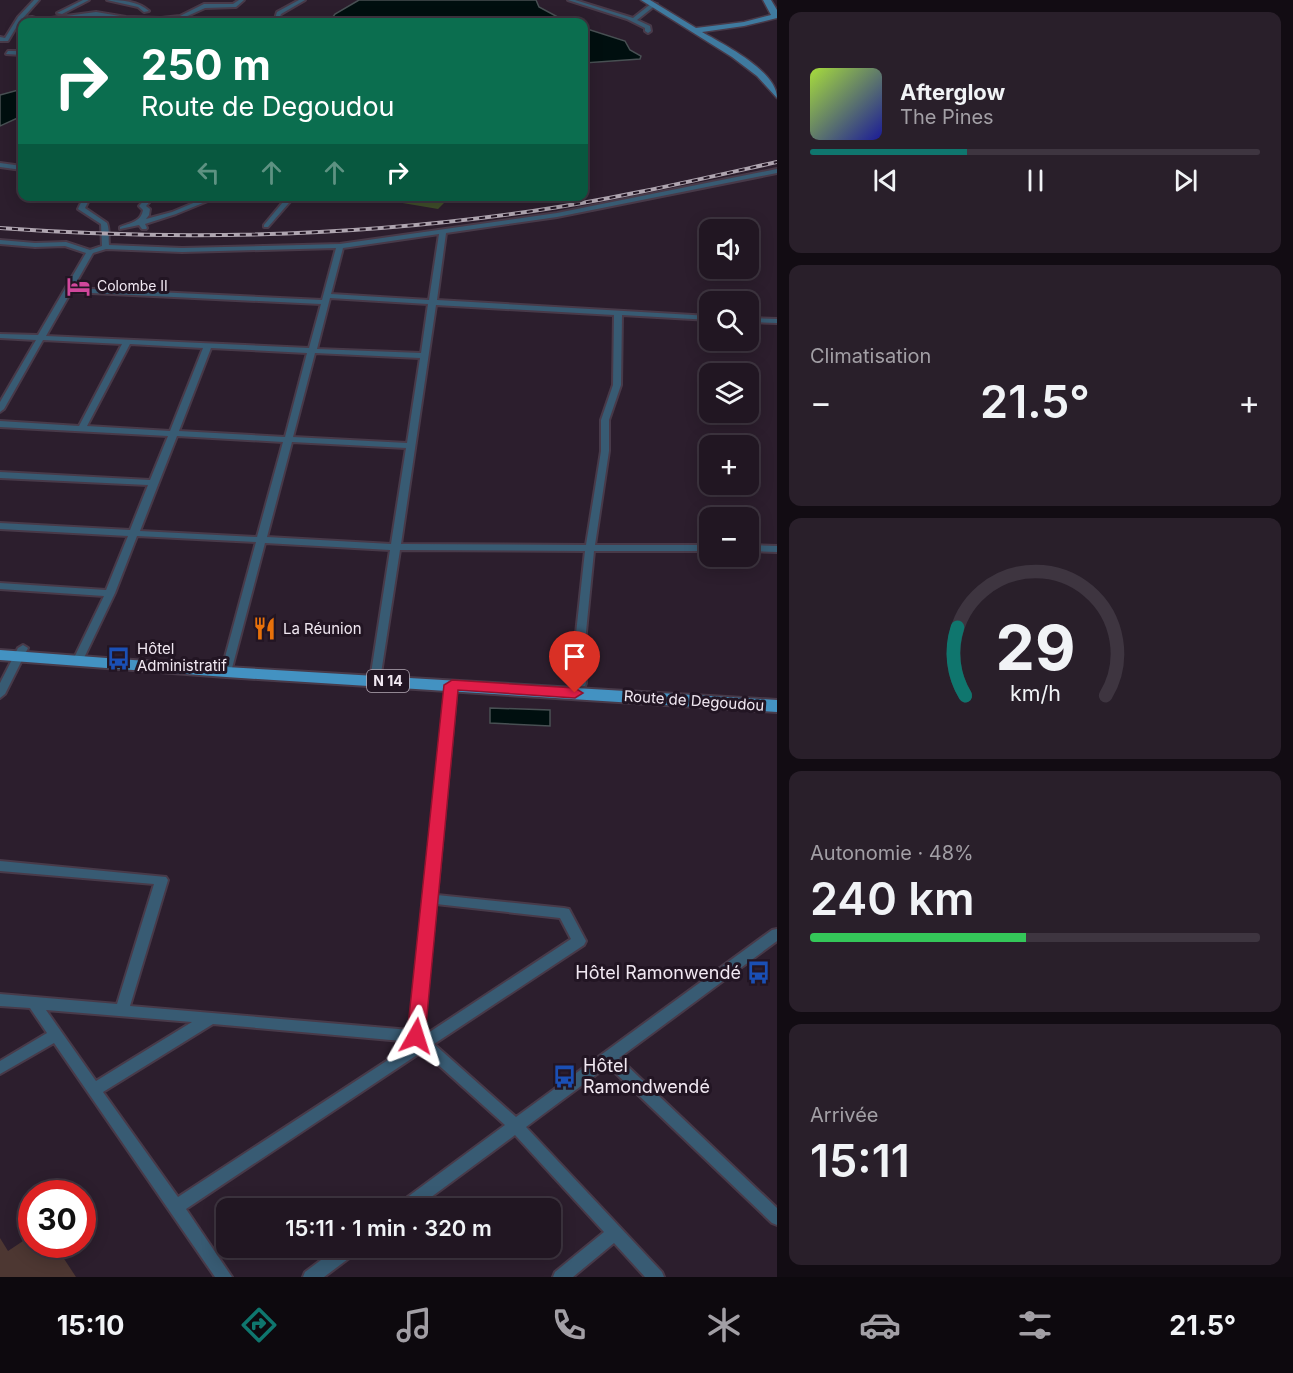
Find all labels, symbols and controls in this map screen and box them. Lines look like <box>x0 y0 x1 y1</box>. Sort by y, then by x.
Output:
text: 250 m <box>141 39 271 90</box>
icon: right <box>42 42 120 120</box>
text: Afterglow <box>900 79 1005 105</box>
text: Route de Degoudou <box>141 90 395 123</box>
text: The Pines <box>900 105 994 129</box>
icon: left <box>192 156 225 189</box>
icon: ahead <box>255 156 288 189</box>
icon: ahead <box>318 156 351 189</box>
icon: right <box>381 156 414 189</box>
icon: previous <box>869 164 902 197</box>
icon: pause <box>1019 164 1052 197</box>
icon: next <box>1169 164 1202 197</box>
map controls <box>699 219 759 567</box>
button: sound <box>699 219 759 279</box>
hotel icon: Colombe II <box>66 273 92 299</box>
place label: Colombe II <box>97 277 168 294</box>
button: search <box>699 291 759 351</box>
text: Climatisation <box>810 344 931 368</box>
button: layers <box>699 363 759 423</box>
text: 21.5° <box>980 374 1090 429</box>
text: − <box>810 382 832 422</box>
text: + <box>1238 382 1260 422</box>
button: + <box>699 435 759 495</box>
button: − <box>699 507 759 567</box>
text: 29 <box>995 610 1075 685</box>
restaurant icon: La Réunion <box>252 616 278 642</box>
place label: La Réunion <box>283 619 362 638</box>
pin <box>549 631 600 693</box>
place label: Hôtel Administratif <box>137 639 227 675</box>
icon: arrive <box>558 640 591 673</box>
bus stop icon: Hôtel Administratif <box>106 645 132 671</box>
road number: N 14 <box>367 670 409 692</box>
text: km/h <box>1010 680 1060 706</box>
street label: Route de Degoudou <box>623 686 765 715</box>
text: Autonomie · 48% <box>810 841 974 865</box>
text: 240 km <box>810 871 974 926</box>
bus stop icon: Hôtel Ramonwendé <box>746 960 772 986</box>
place label: Hôtel Ramonwendé <box>575 962 741 983</box>
position arrow <box>384 1004 448 1068</box>
place label: Hôtel Ramondwendé <box>583 1055 710 1097</box>
bus stop icon: Hôtel Ramondwendé <box>552 1063 578 1089</box>
text: Arrivée <box>810 1103 879 1127</box>
text: 15:11 <box>810 1133 910 1188</box>
speed limit sign: 30 <box>18 1180 96 1258</box>
text: 15:11 · 1 min · 320 m <box>285 1215 492 1241</box>
icon: directions <box>238 1304 280 1346</box>
icon: music <box>393 1304 435 1346</box>
icon: phone <box>548 1304 590 1346</box>
icon: climate <box>703 1304 745 1346</box>
icon: car <box>859 1304 901 1346</box>
icon: filters <box>1014 1304 1056 1346</box>
text: 15:10 <box>57 1309 124 1342</box>
text: 21.5° <box>1169 1309 1236 1342</box>

